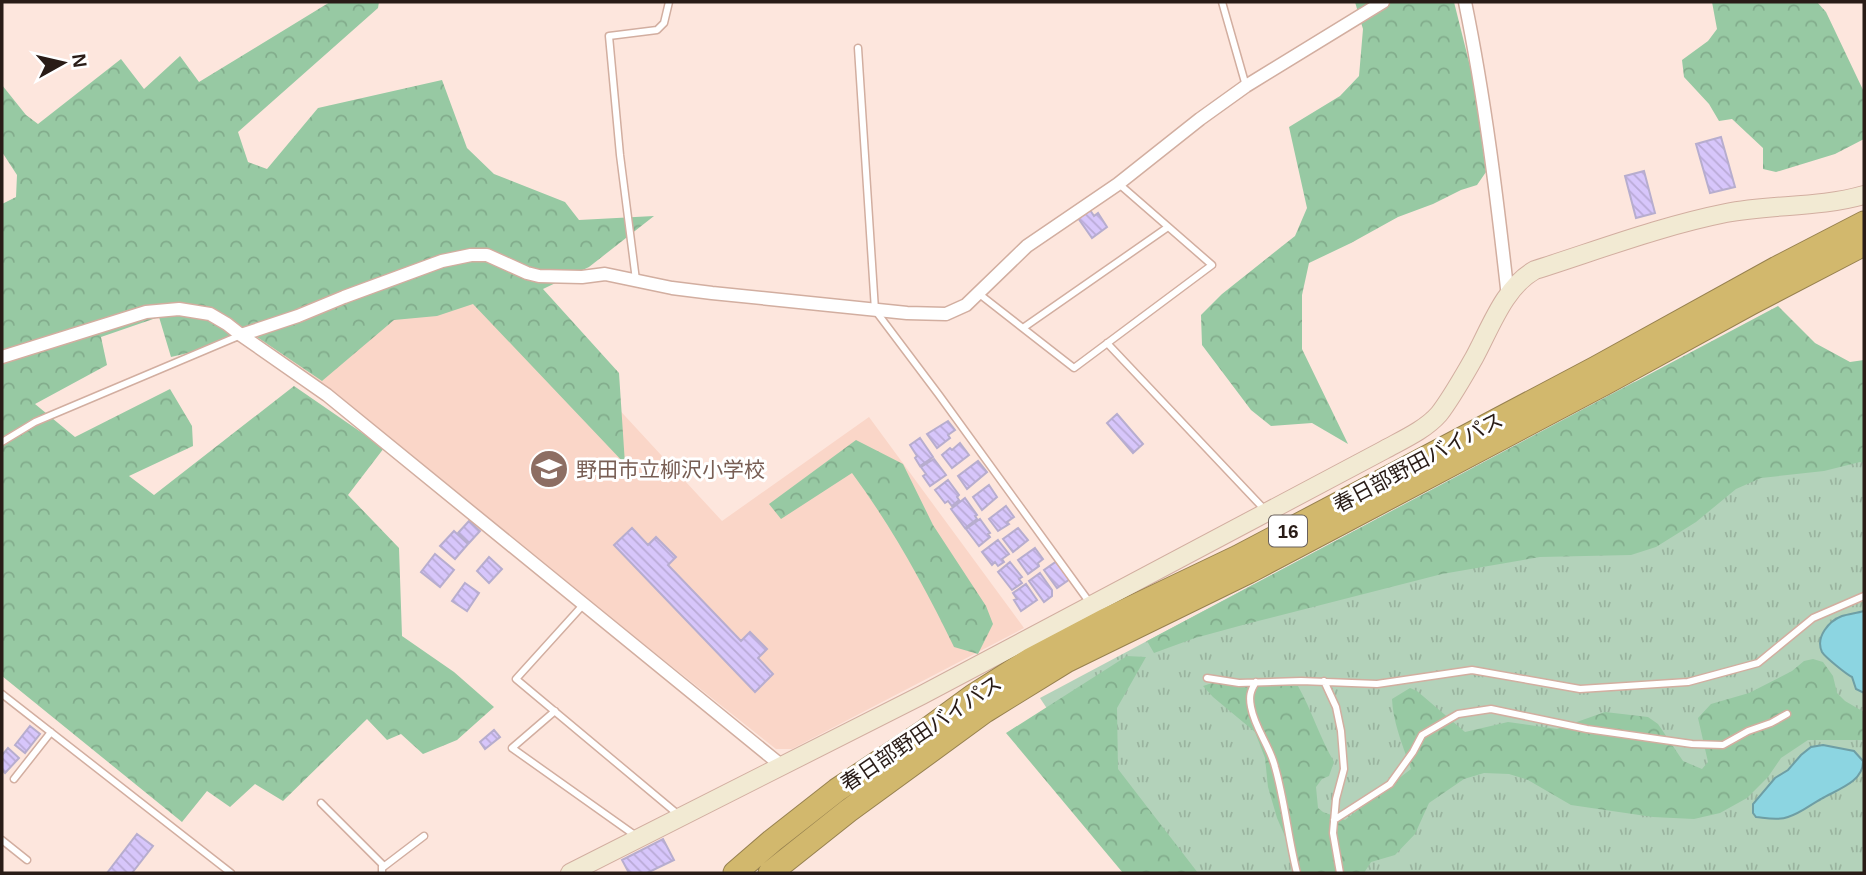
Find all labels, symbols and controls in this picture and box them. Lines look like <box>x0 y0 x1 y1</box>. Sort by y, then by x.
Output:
north arrow <box>28 28 98 98</box>
text: N <box>68 52 91 69</box>
street label: 春日部野田バイパス <box>1329 408 1507 516</box>
school or university icon: 野田市立柳沢小学校 <box>528 448 570 490</box>
place label: 野田市立柳沢小学校 <box>576 458 765 481</box>
road number: 16 <box>1269 516 1307 546</box>
street label: 春日部野田バイパス <box>836 671 1006 795</box>

